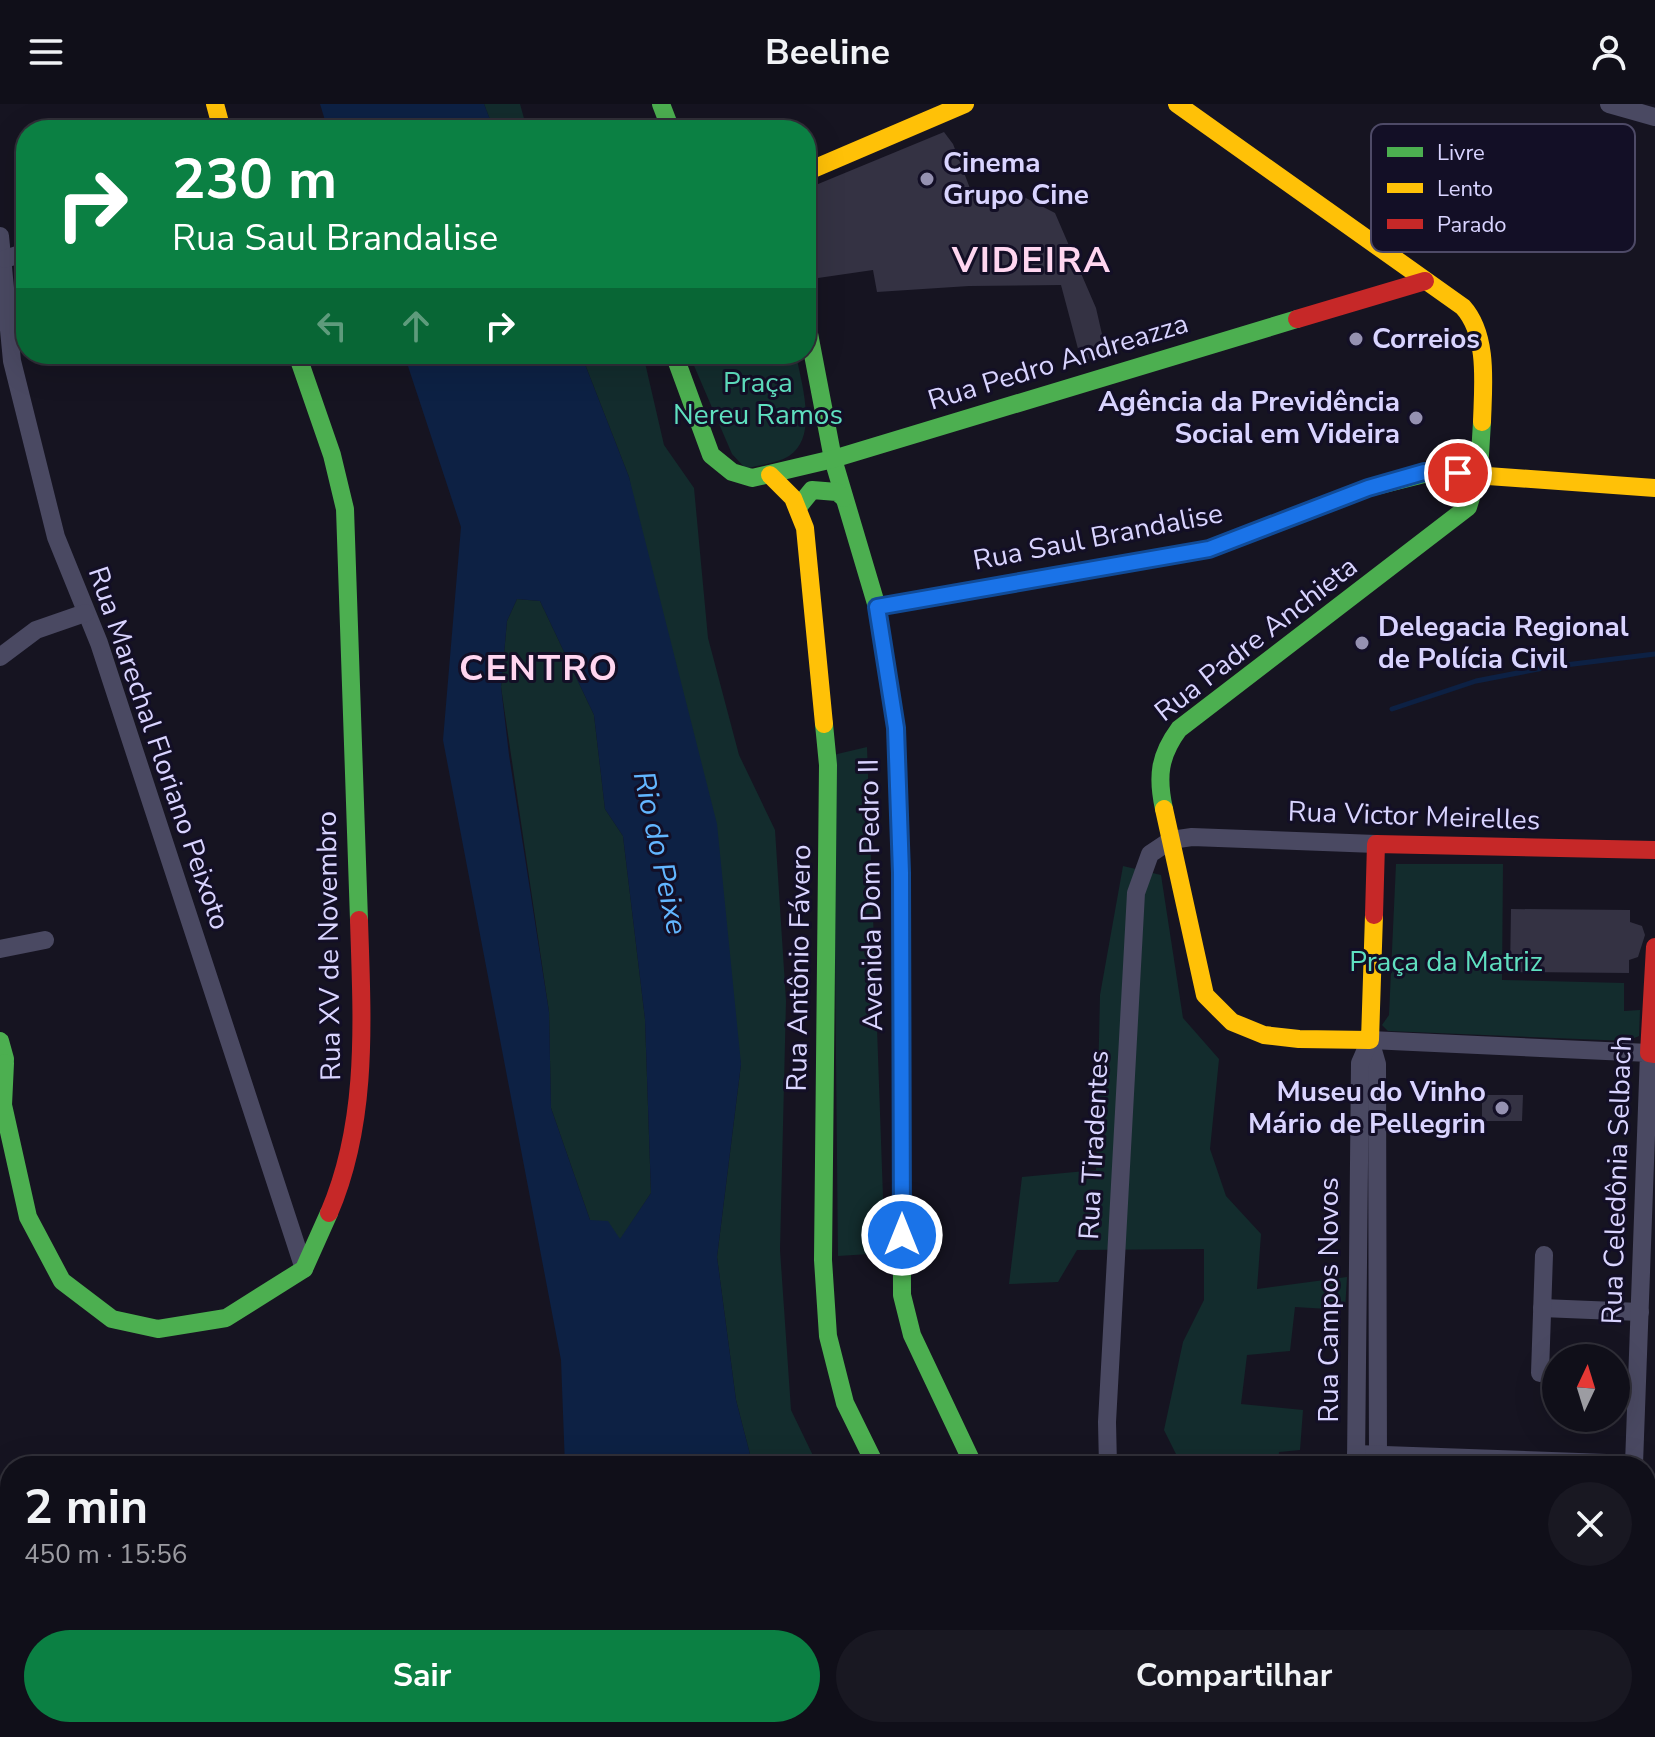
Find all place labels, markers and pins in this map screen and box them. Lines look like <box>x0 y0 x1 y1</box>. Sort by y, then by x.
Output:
place label: Cinema Grupo Cine <box>943 144 1089 214</box>
marker: Cinema Grupo Cine <box>918 170 936 188</box>
place label: Correios <box>1372 320 1480 358</box>
marker: Correios <box>1347 330 1365 348</box>
place label: Agência da Previdência Social em Videira <box>1098 383 1400 453</box>
marker: Agência da Previdência Social em Videira <box>1407 409 1425 427</box>
pin <box>1424 439 1492 507</box>
place label: Delegacia Regional de Polícia Civil <box>1378 608 1629 678</box>
marker: Delegacia Regional de Polícia Civil <box>1353 634 1371 652</box>
place label: Museu do Vinho Mário de Pellegrin <box>1248 1073 1486 1143</box>
marker: Museu do Vinho Mário de Pellegrin <box>1493 1099 1511 1117</box>

